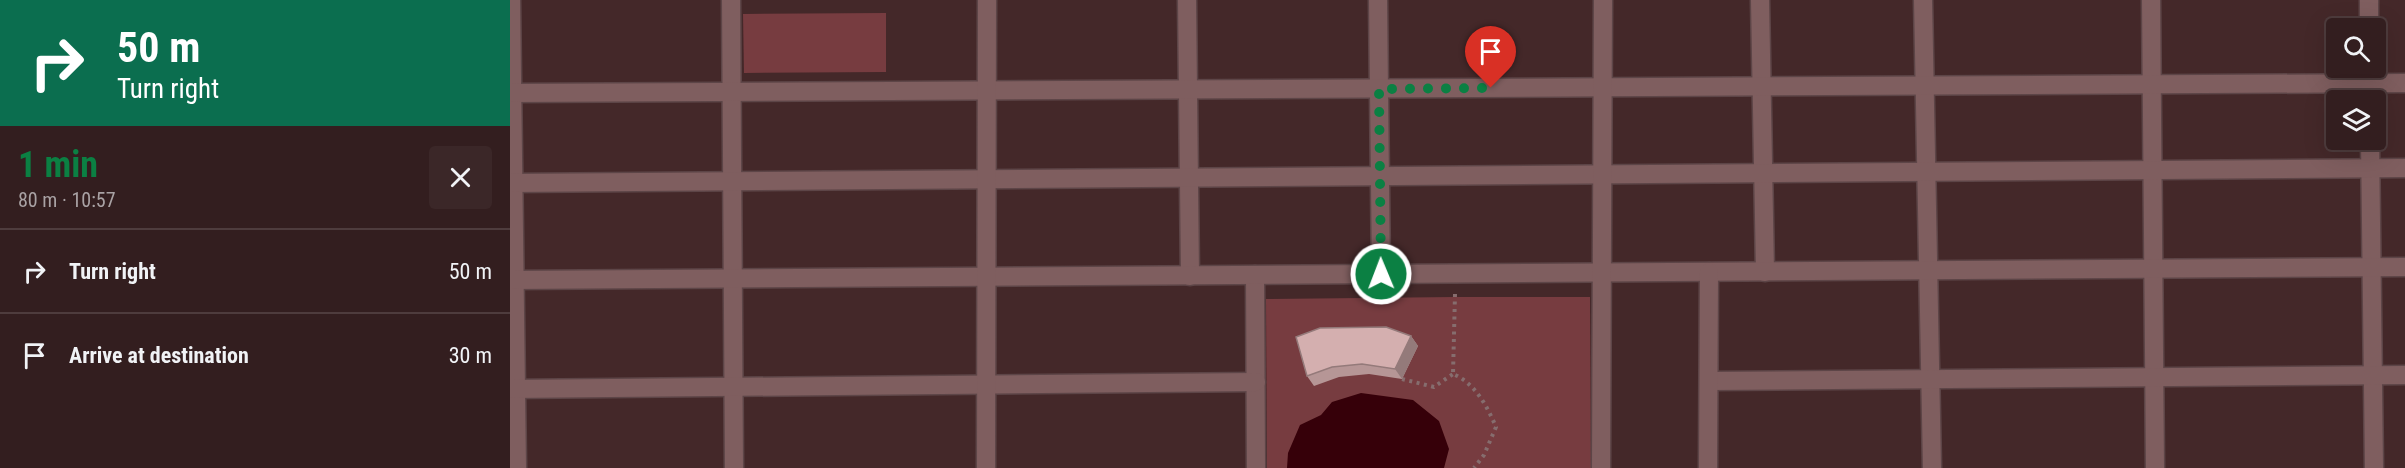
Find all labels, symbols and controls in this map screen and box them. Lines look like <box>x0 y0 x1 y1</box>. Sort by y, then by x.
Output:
map controls <box>2326 18 2386 150</box>
button: search <box>2326 18 2386 78</box>
text: 50 m <box>117 23 200 72</box>
icon: right <box>18 24 96 102</box>
pin <box>1465 26 1516 88</box>
icon: arrive <box>1474 35 1507 68</box>
text: Turn right <box>117 73 219 105</box>
button: layers <box>2326 90 2386 150</box>
text: 1 min <box>18 144 98 186</box>
button: close <box>429 146 492 209</box>
text: 80 m · 10:57 <box>18 188 116 212</box>
position arrow <box>1349 242 1413 306</box>
icon: right <box>18 255 51 288</box>
text: Turn right <box>69 259 156 284</box>
text: 50 m <box>449 259 492 284</box>
icon: arrive <box>18 339 51 372</box>
text: Arrive at destination <box>69 343 249 368</box>
text: 30 m <box>449 343 492 368</box>

